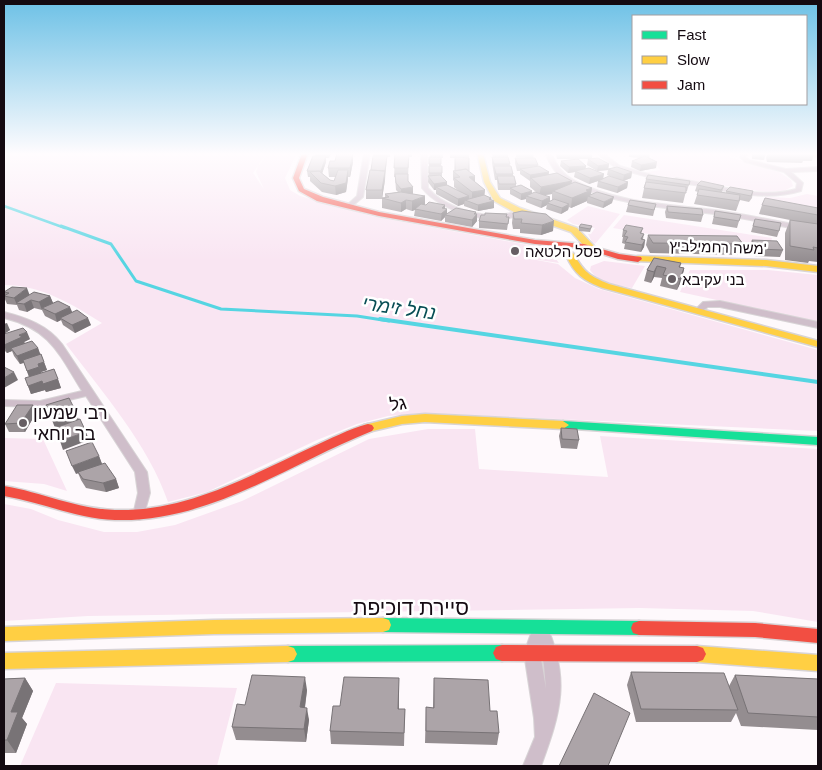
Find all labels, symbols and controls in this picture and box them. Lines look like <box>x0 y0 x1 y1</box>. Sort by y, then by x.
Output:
legend <box>632 15 807 105</box>
text: Fast <box>677 26 707 43</box>
text: Slow <box>677 51 710 68</box>
text: Jam <box>677 76 705 93</box>
street label: משה רחמילביץ' <box>669 237 767 257</box>
place label: פסל הלטאה <box>525 243 602 260</box>
marker: פסל הלטאה <box>509 245 521 257</box>
place label: בני עקיבא <box>682 271 744 288</box>
marker: בני עקיבא <box>666 273 678 285</box>
water label: נחל זימרי <box>361 292 437 324</box>
street label: גל <box>388 393 408 415</box>
place label: רבי שמעון בר יוחאי <box>33 403 108 444</box>
marker: רבי שמעון בר יוחאי <box>17 417 29 429</box>
street label: סיירת דוכיפת <box>353 596 469 619</box>

